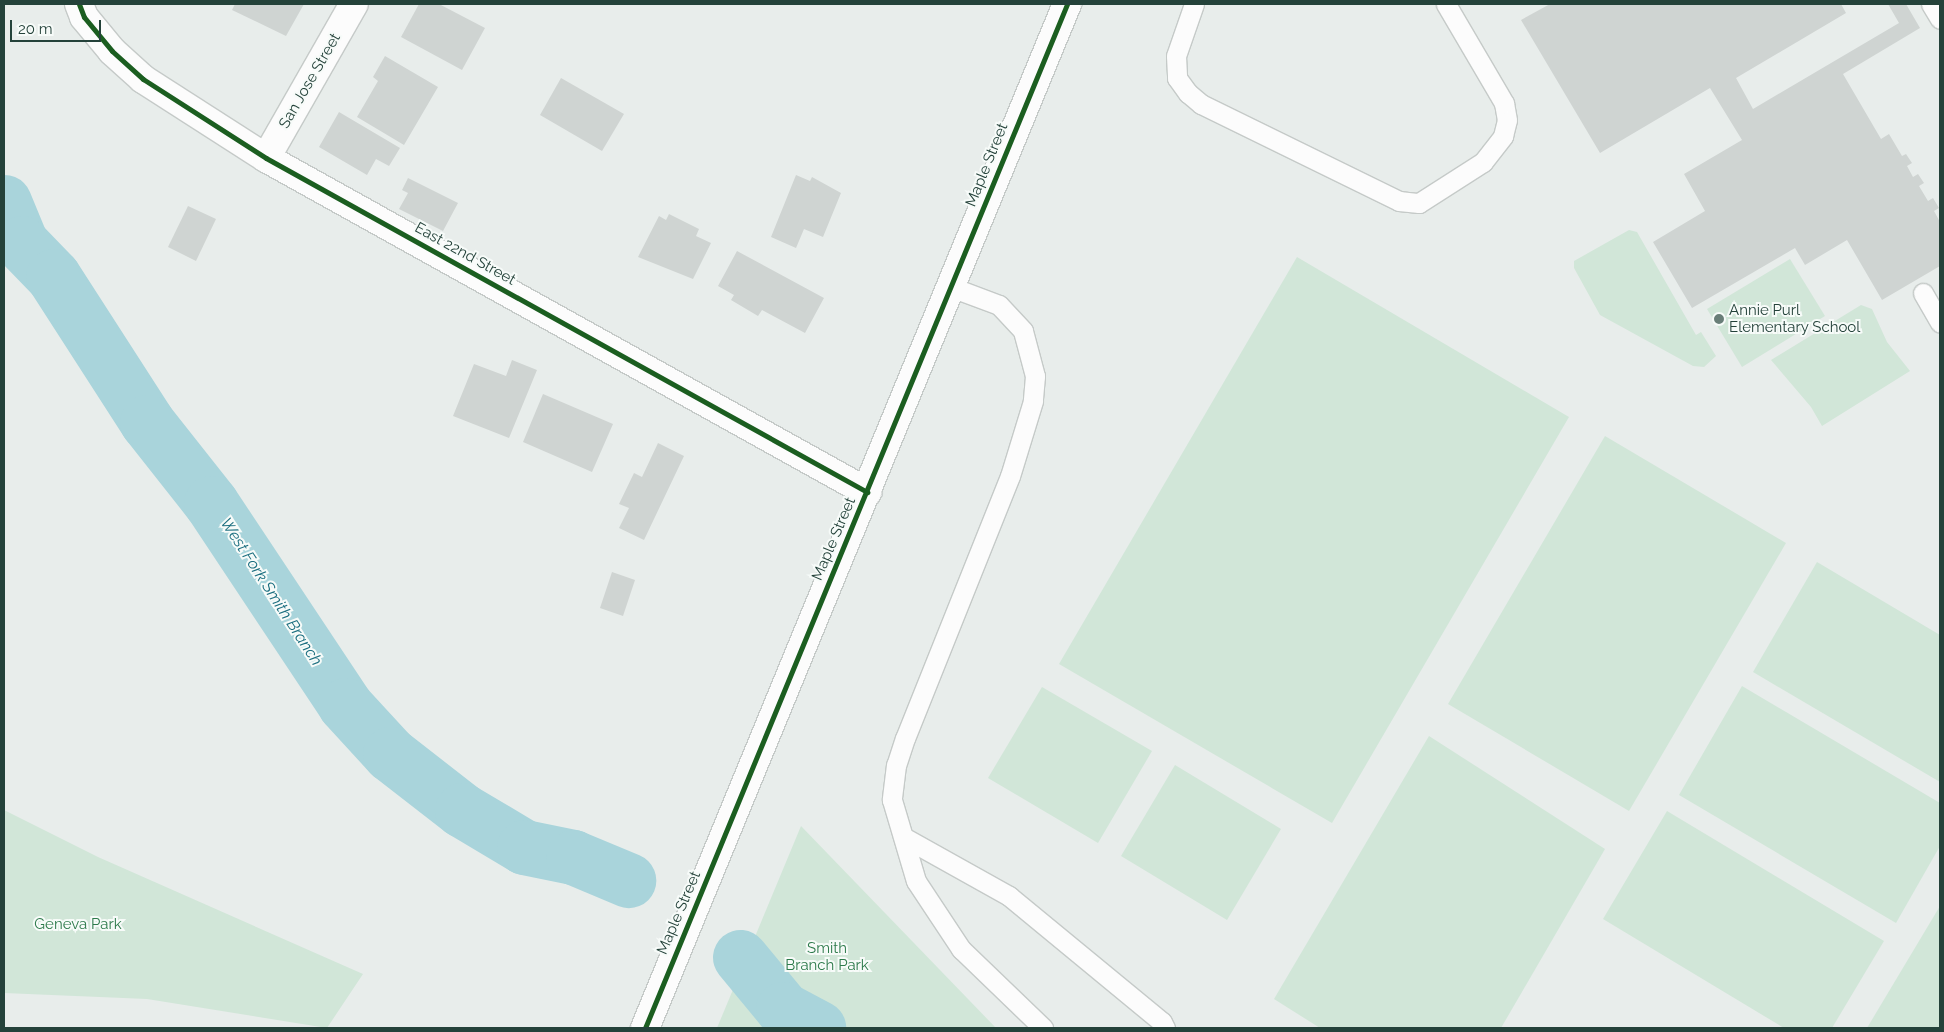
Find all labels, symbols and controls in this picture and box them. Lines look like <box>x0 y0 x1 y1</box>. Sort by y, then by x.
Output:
scale bar <box>12 10 104 42</box>
text: 20 m <box>18 20 53 38</box>
street label: San Jose Street <box>275 30 345 132</box>
street label: Maple Street <box>962 120 1012 210</box>
street label: East 22nd Street <box>411 219 519 289</box>
place label: Annie Purl Elementary School <box>1729 301 1861 336</box>
marker: Annie Purl Elementary School <box>1713 313 1725 325</box>
street label: Maple Street <box>808 495 860 583</box>
water label: West Fork Smith Branch <box>216 515 326 669</box>
street label: Maple Street <box>653 869 705 957</box>
park label: Geneva Park <box>34 916 122 934</box>
park label: Smith Branch Park <box>785 939 869 974</box>

